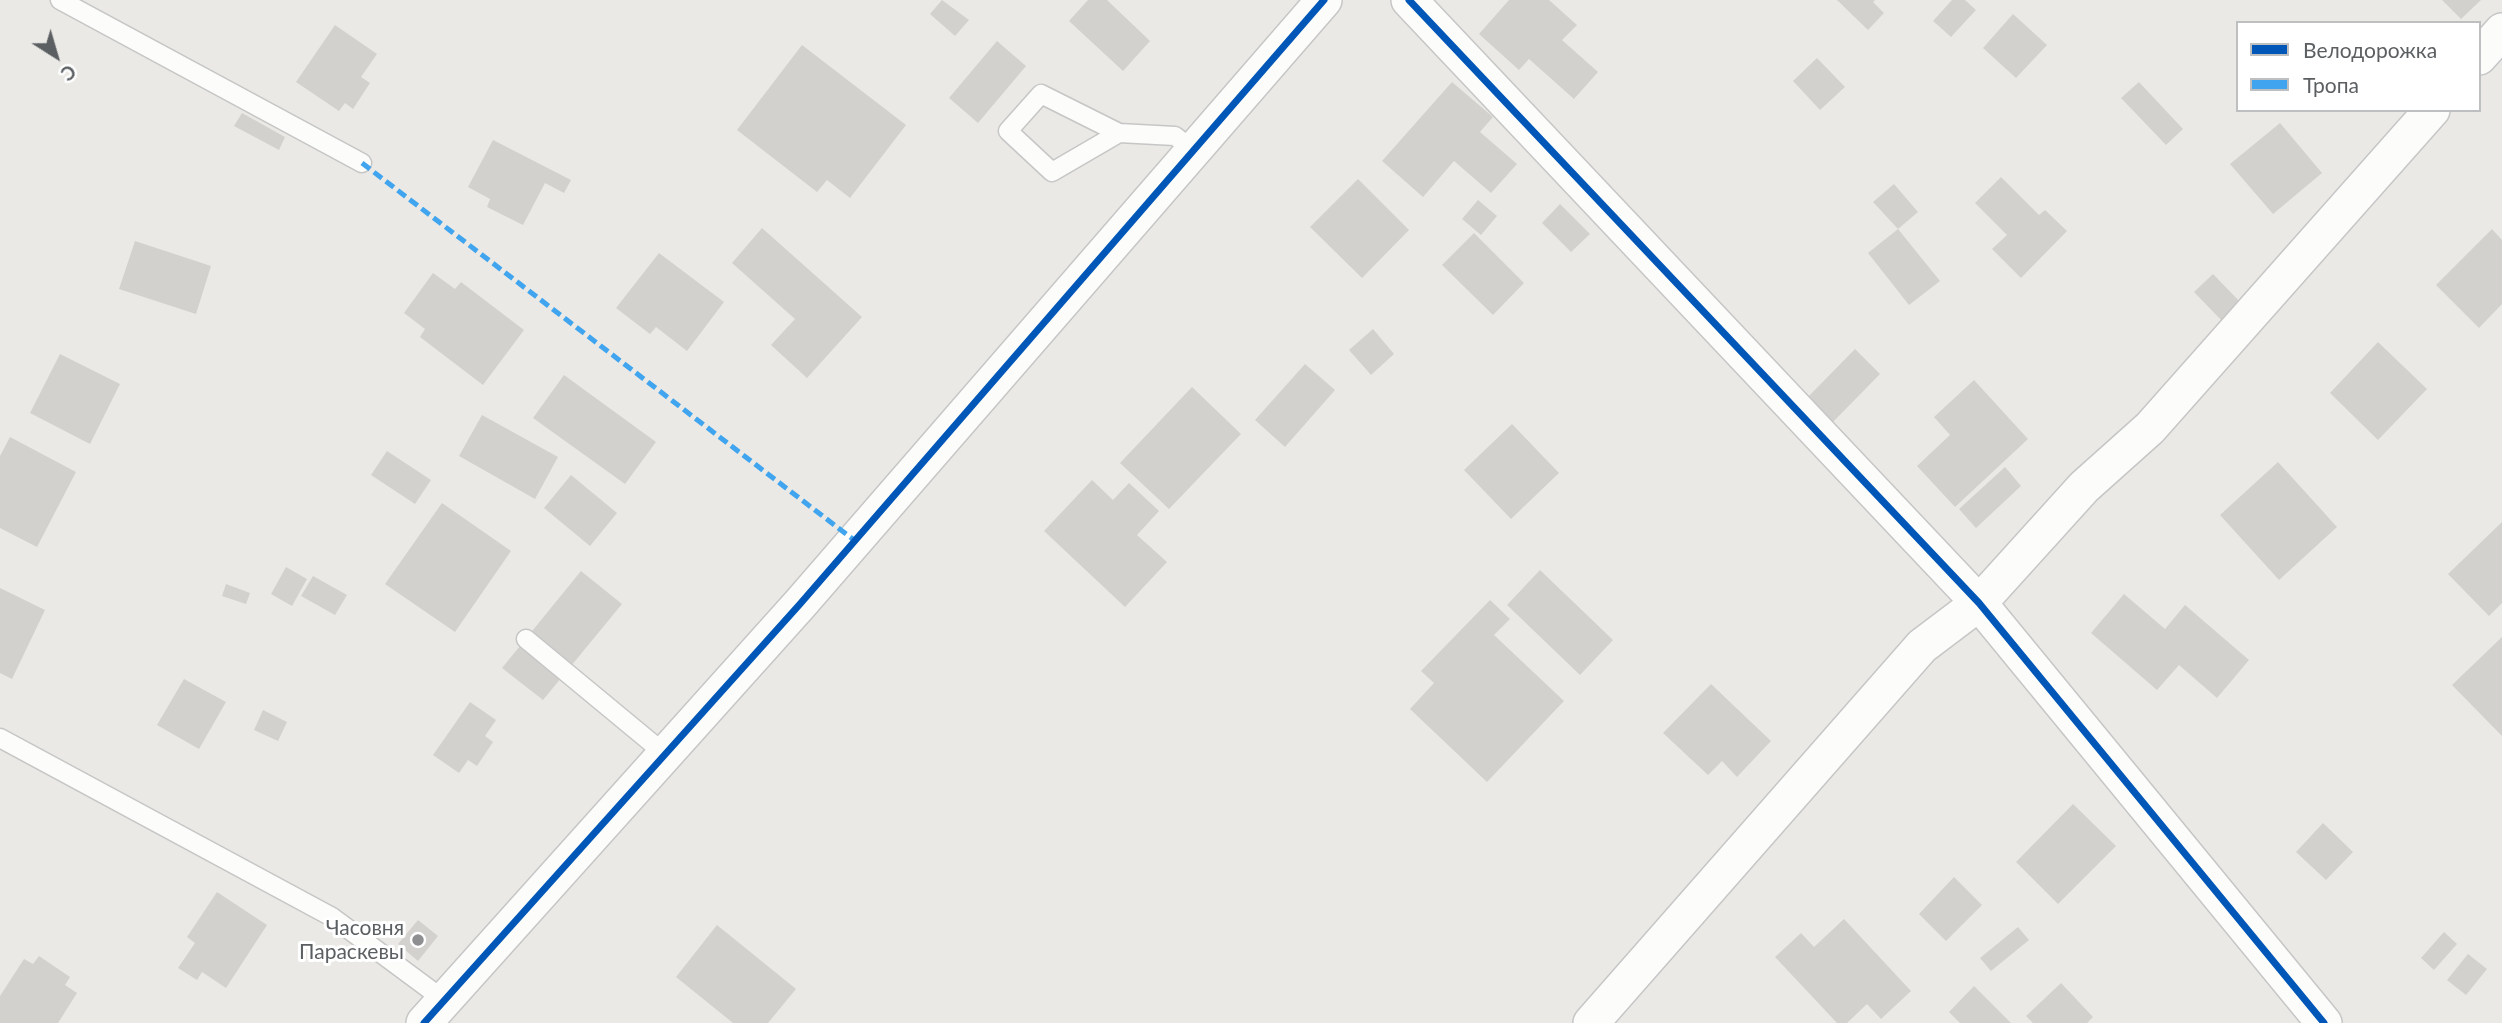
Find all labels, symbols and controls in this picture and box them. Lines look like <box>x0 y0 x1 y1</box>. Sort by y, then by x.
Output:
north arrow <box>21 21 91 91</box>
legend <box>2236 21 2481 112</box>
text: Велодорожка <box>2303 37 2437 62</box>
text: С <box>57 60 81 86</box>
text: Тропа <box>2303 72 2359 97</box>
place label: Часовня Параскевы <box>299 915 404 965</box>
marker: Часовня Параскевы <box>410 932 426 948</box>

